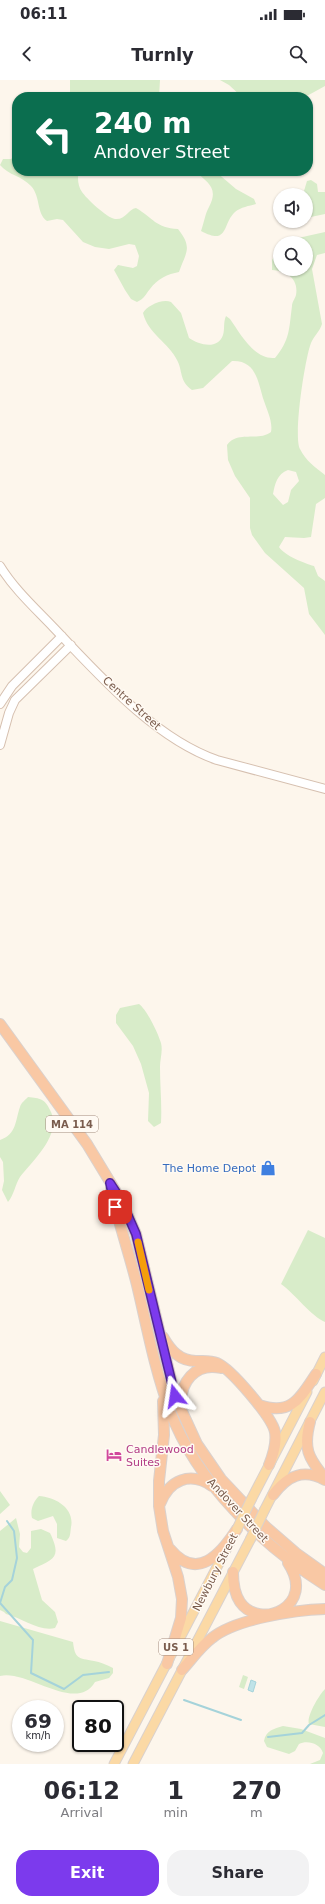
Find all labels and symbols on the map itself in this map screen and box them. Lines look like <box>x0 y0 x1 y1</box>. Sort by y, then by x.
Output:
street label: Centre Street <box>100 674 164 733</box>
road number: MA 114 <box>46 1116 98 1132</box>
shop icon: The Home Depot <box>259 1159 277 1177</box>
place label: The Home Depot <box>162 1162 257 1175</box>
pin <box>98 1190 132 1224</box>
position arrow <box>154 1375 196 1417</box>
place label: Candlewood Suites <box>126 1443 194 1469</box>
hotel icon: Candlewood Suites <box>105 1446 123 1464</box>
street label: Andover Street <box>205 1476 271 1546</box>
street label: Newbury Street <box>190 1530 241 1613</box>
road number: US 1 <box>159 1639 193 1655</box>
speed limit sign: 80 <box>72 1700 124 1752</box>

